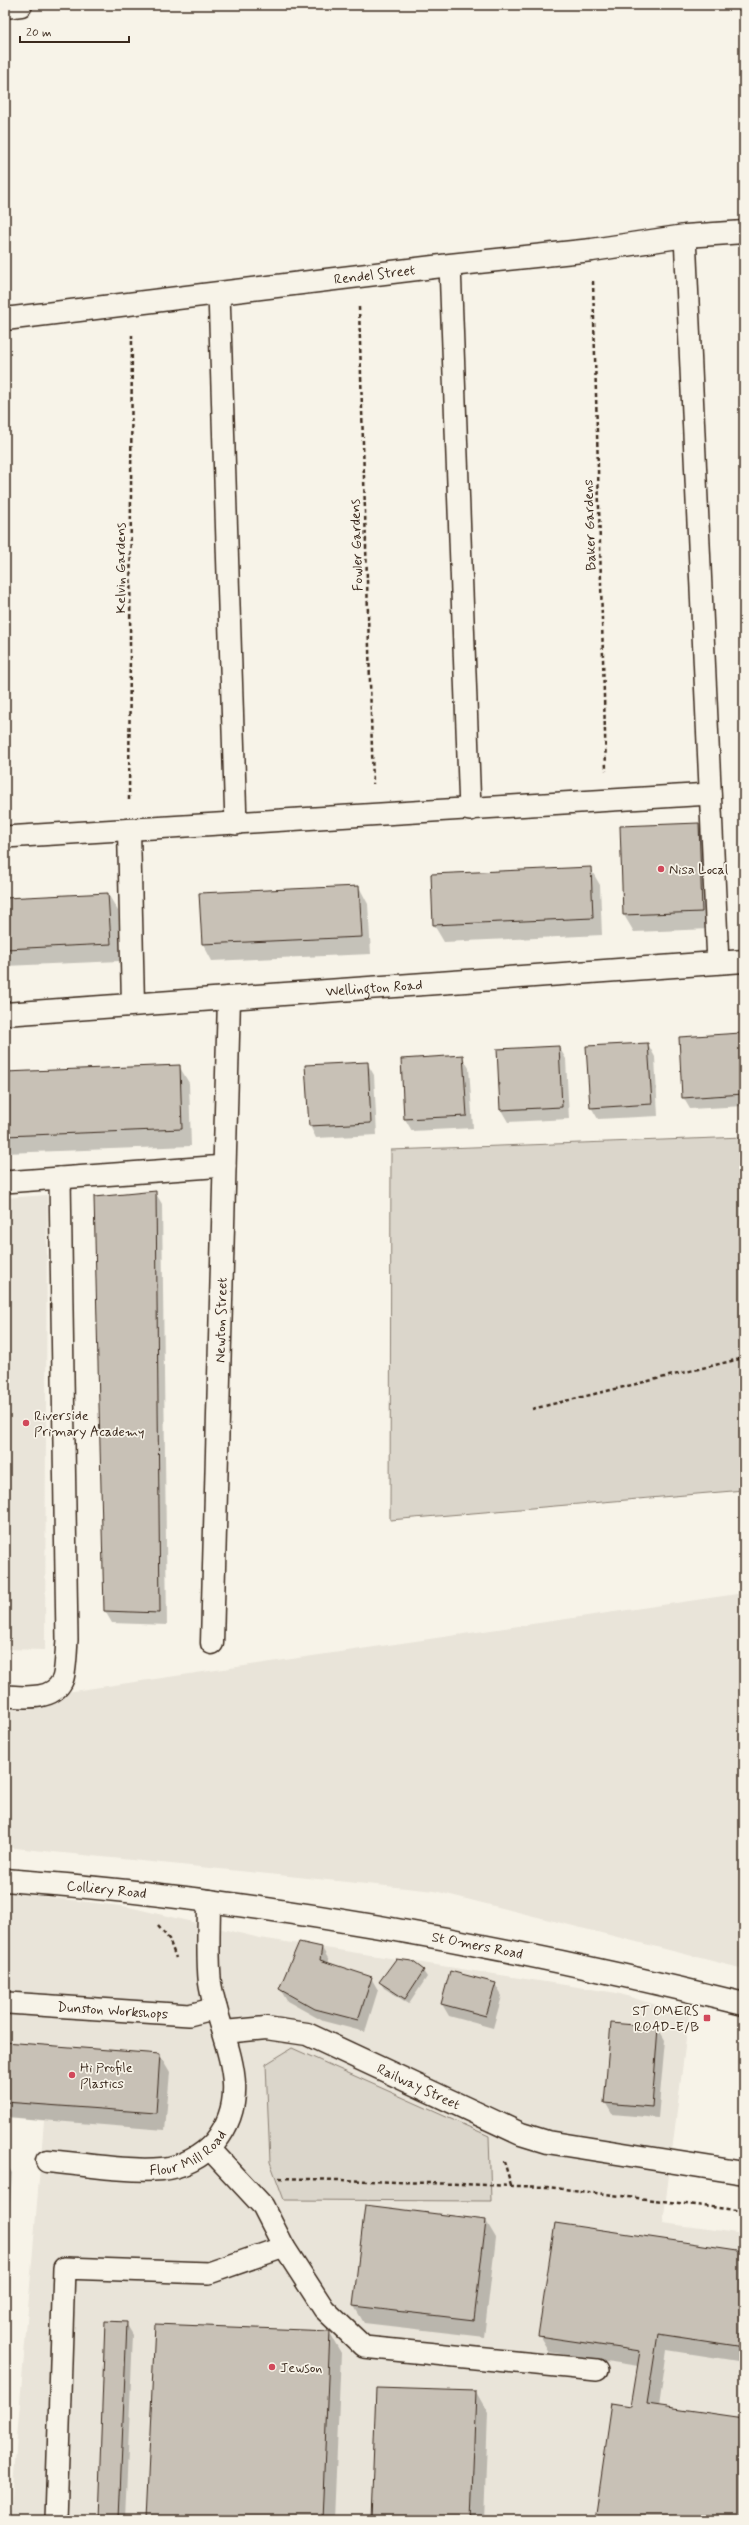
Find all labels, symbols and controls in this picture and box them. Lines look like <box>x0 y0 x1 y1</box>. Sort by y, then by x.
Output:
scale bar <box>20 18 129 44</box>
text: 20 m <box>26 25 52 41</box>
street label: Rendel Street <box>333 261 416 289</box>
street label: Baker Gardens <box>579 479 601 571</box>
street label: Fowler Gardens <box>346 498 368 591</box>
street label: Kelvin Gardens <box>112 522 130 614</box>
place label: Nisa Local <box>669 861 728 879</box>
marker: Nisa Local <box>656 864 666 874</box>
street label: Wellington Road <box>325 976 423 1001</box>
street label: Newton Street <box>211 1277 232 1363</box>
place label: Riverside Primary Academy <box>34 1407 145 1441</box>
marker: Riverside Primary Academy <box>21 1418 31 1428</box>
street label: Colliery Road <box>66 1877 147 1903</box>
street label: St Omers Road <box>430 1928 524 1964</box>
street label: Dunston Workshops <box>57 1998 169 2024</box>
place label: ST OMERS ROAD-E/B <box>632 2002 699 2036</box>
marker: ST OMERS ROAD-E/B <box>702 2013 712 2023</box>
place label: Hi Profile Plastics <box>80 2059 133 2093</box>
street label: Railway Street <box>374 2060 463 2114</box>
marker: Hi Profile Plastics <box>67 2070 77 2080</box>
street label: Flour Mill Road <box>149 2127 231 2180</box>
place label: Jewson <box>280 2359 322 2377</box>
marker: Jewson <box>267 2362 277 2372</box>

